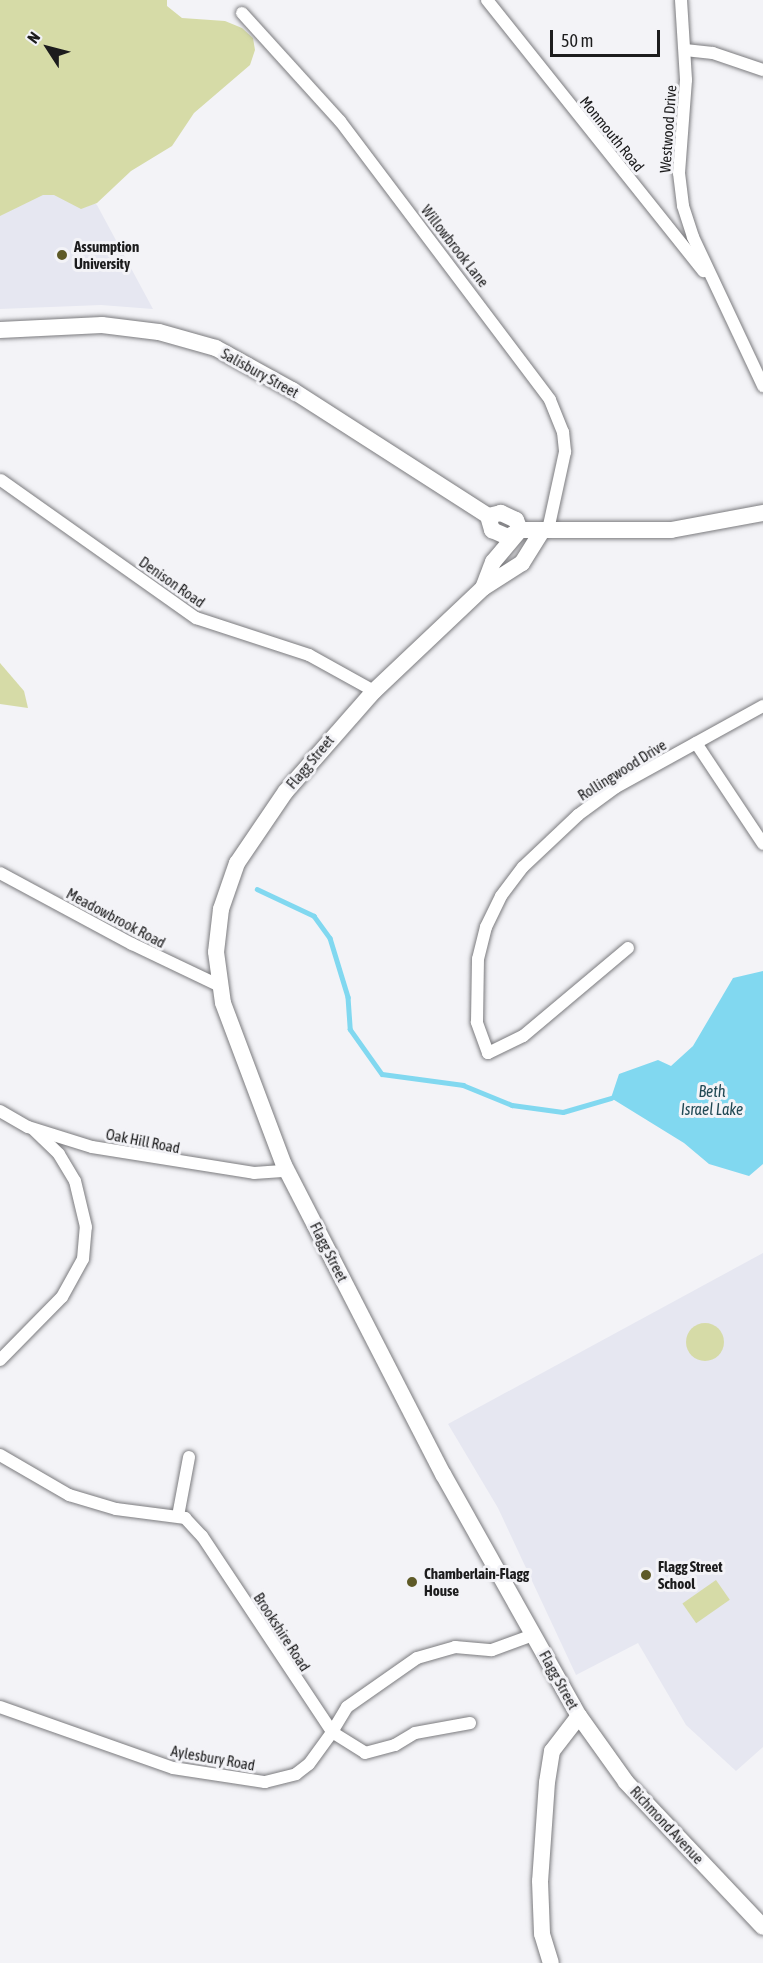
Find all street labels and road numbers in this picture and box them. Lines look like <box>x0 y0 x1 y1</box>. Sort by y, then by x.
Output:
street label: Westwood Drive <box>656 84 680 174</box>
street label: Monmouth Road <box>576 93 648 175</box>
street label: Willowbrook Lane <box>417 201 493 291</box>
street label: Salisbury Street <box>218 344 302 402</box>
street label: Denison Road <box>136 553 208 611</box>
street label: Flagg Street <box>282 731 338 793</box>
street label: Rollingwood Drive <box>574 736 670 804</box>
street label: Meadowbrook Road <box>63 884 169 952</box>
street label: Oak Hill Road <box>104 1125 182 1157</box>
street label: Flagg Street <box>306 1219 352 1285</box>
street label: Brookshire Road <box>250 1589 314 1675</box>
street label: Flagg Street <box>535 1647 583 1713</box>
street label: Aylesbury Road <box>170 1742 256 1774</box>
street label: Richmond Avenue <box>626 1782 708 1868</box>

